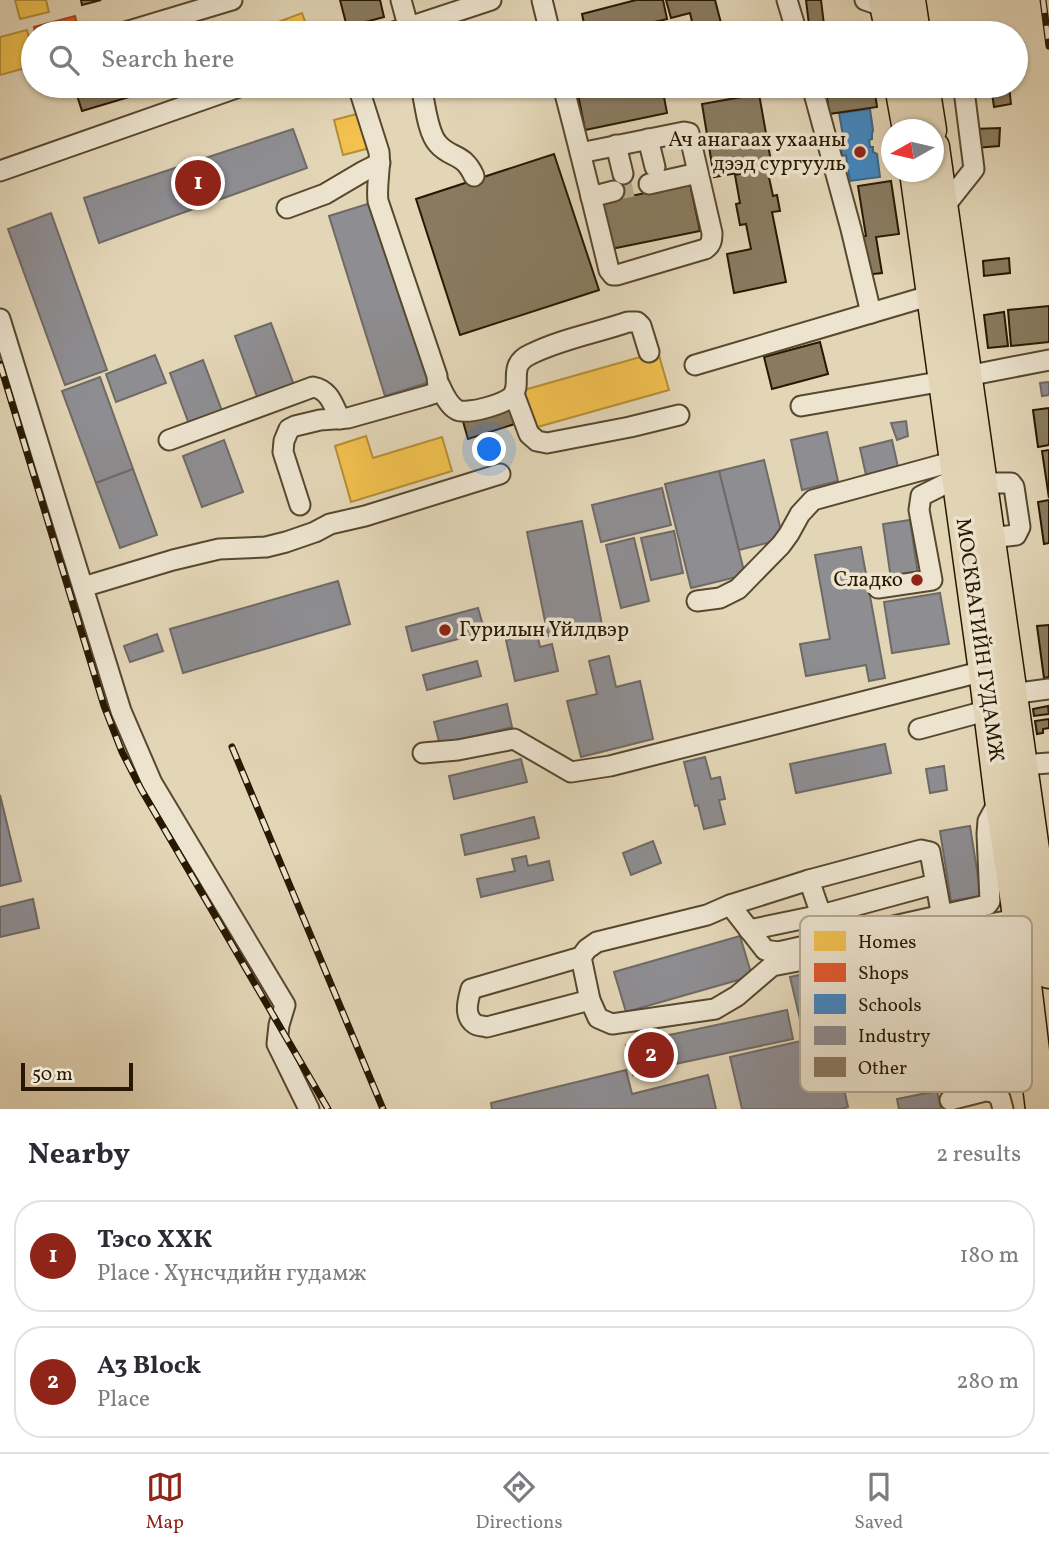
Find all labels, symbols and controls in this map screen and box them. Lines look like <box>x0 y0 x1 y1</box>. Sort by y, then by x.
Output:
search box <box>21 21 1028 98</box>
icon: search <box>45 41 83 79</box>
text: Search here <box>101 42 234 78</box>
north arrow <box>881 119 944 182</box>
place label: Ач анагаах ухааны дээд сургууль <box>668 126 846 179</box>
marker: Ач анагаах ухааны дээд сургууль <box>852 144 868 160</box>
pin: 1 <box>175 157 221 209</box>
your location <box>472 432 506 466</box>
street label: МОСКВАГИЙН ГУДАМЖ <box>948 516 1010 764</box>
place label: Сладко <box>833 566 903 595</box>
marker: Сладко <box>909 572 925 588</box>
place label: Гурилын Үйлдвэр <box>459 616 629 645</box>
marker: Гурилын Үйлдвэр <box>437 622 453 638</box>
legend <box>800 916 1032 1092</box>
text: Homes <box>858 930 916 956</box>
text: Shops <box>858 961 909 987</box>
text: Schools <box>858 993 922 1019</box>
text: Industry <box>858 1024 931 1050</box>
pin: 2 <box>628 1029 674 1081</box>
text: Other <box>858 1056 907 1082</box>
scale bar <box>21 1060 133 1092</box>
text: 50 m <box>32 1062 73 1088</box>
text: Nearby <box>28 1134 130 1176</box>
text: 2 results <box>936 1139 1021 1171</box>
text: Тэсо ХХК <box>97 1222 212 1258</box>
text: 1 <box>48 1240 58 1272</box>
text: 180 m <box>960 1240 1019 1272</box>
text: Place · Хүнсчдийн гудамж <box>97 1258 367 1290</box>
text: A3 Block <box>97 1348 201 1384</box>
text: 2 <box>47 1366 59 1398</box>
text: 280 m <box>956 1366 1019 1398</box>
text: Place <box>97 1384 150 1416</box>
tab: Map <box>146 1468 184 1536</box>
tab: Directions <box>476 1468 563 1536</box>
tab: Saved <box>854 1468 903 1536</box>

